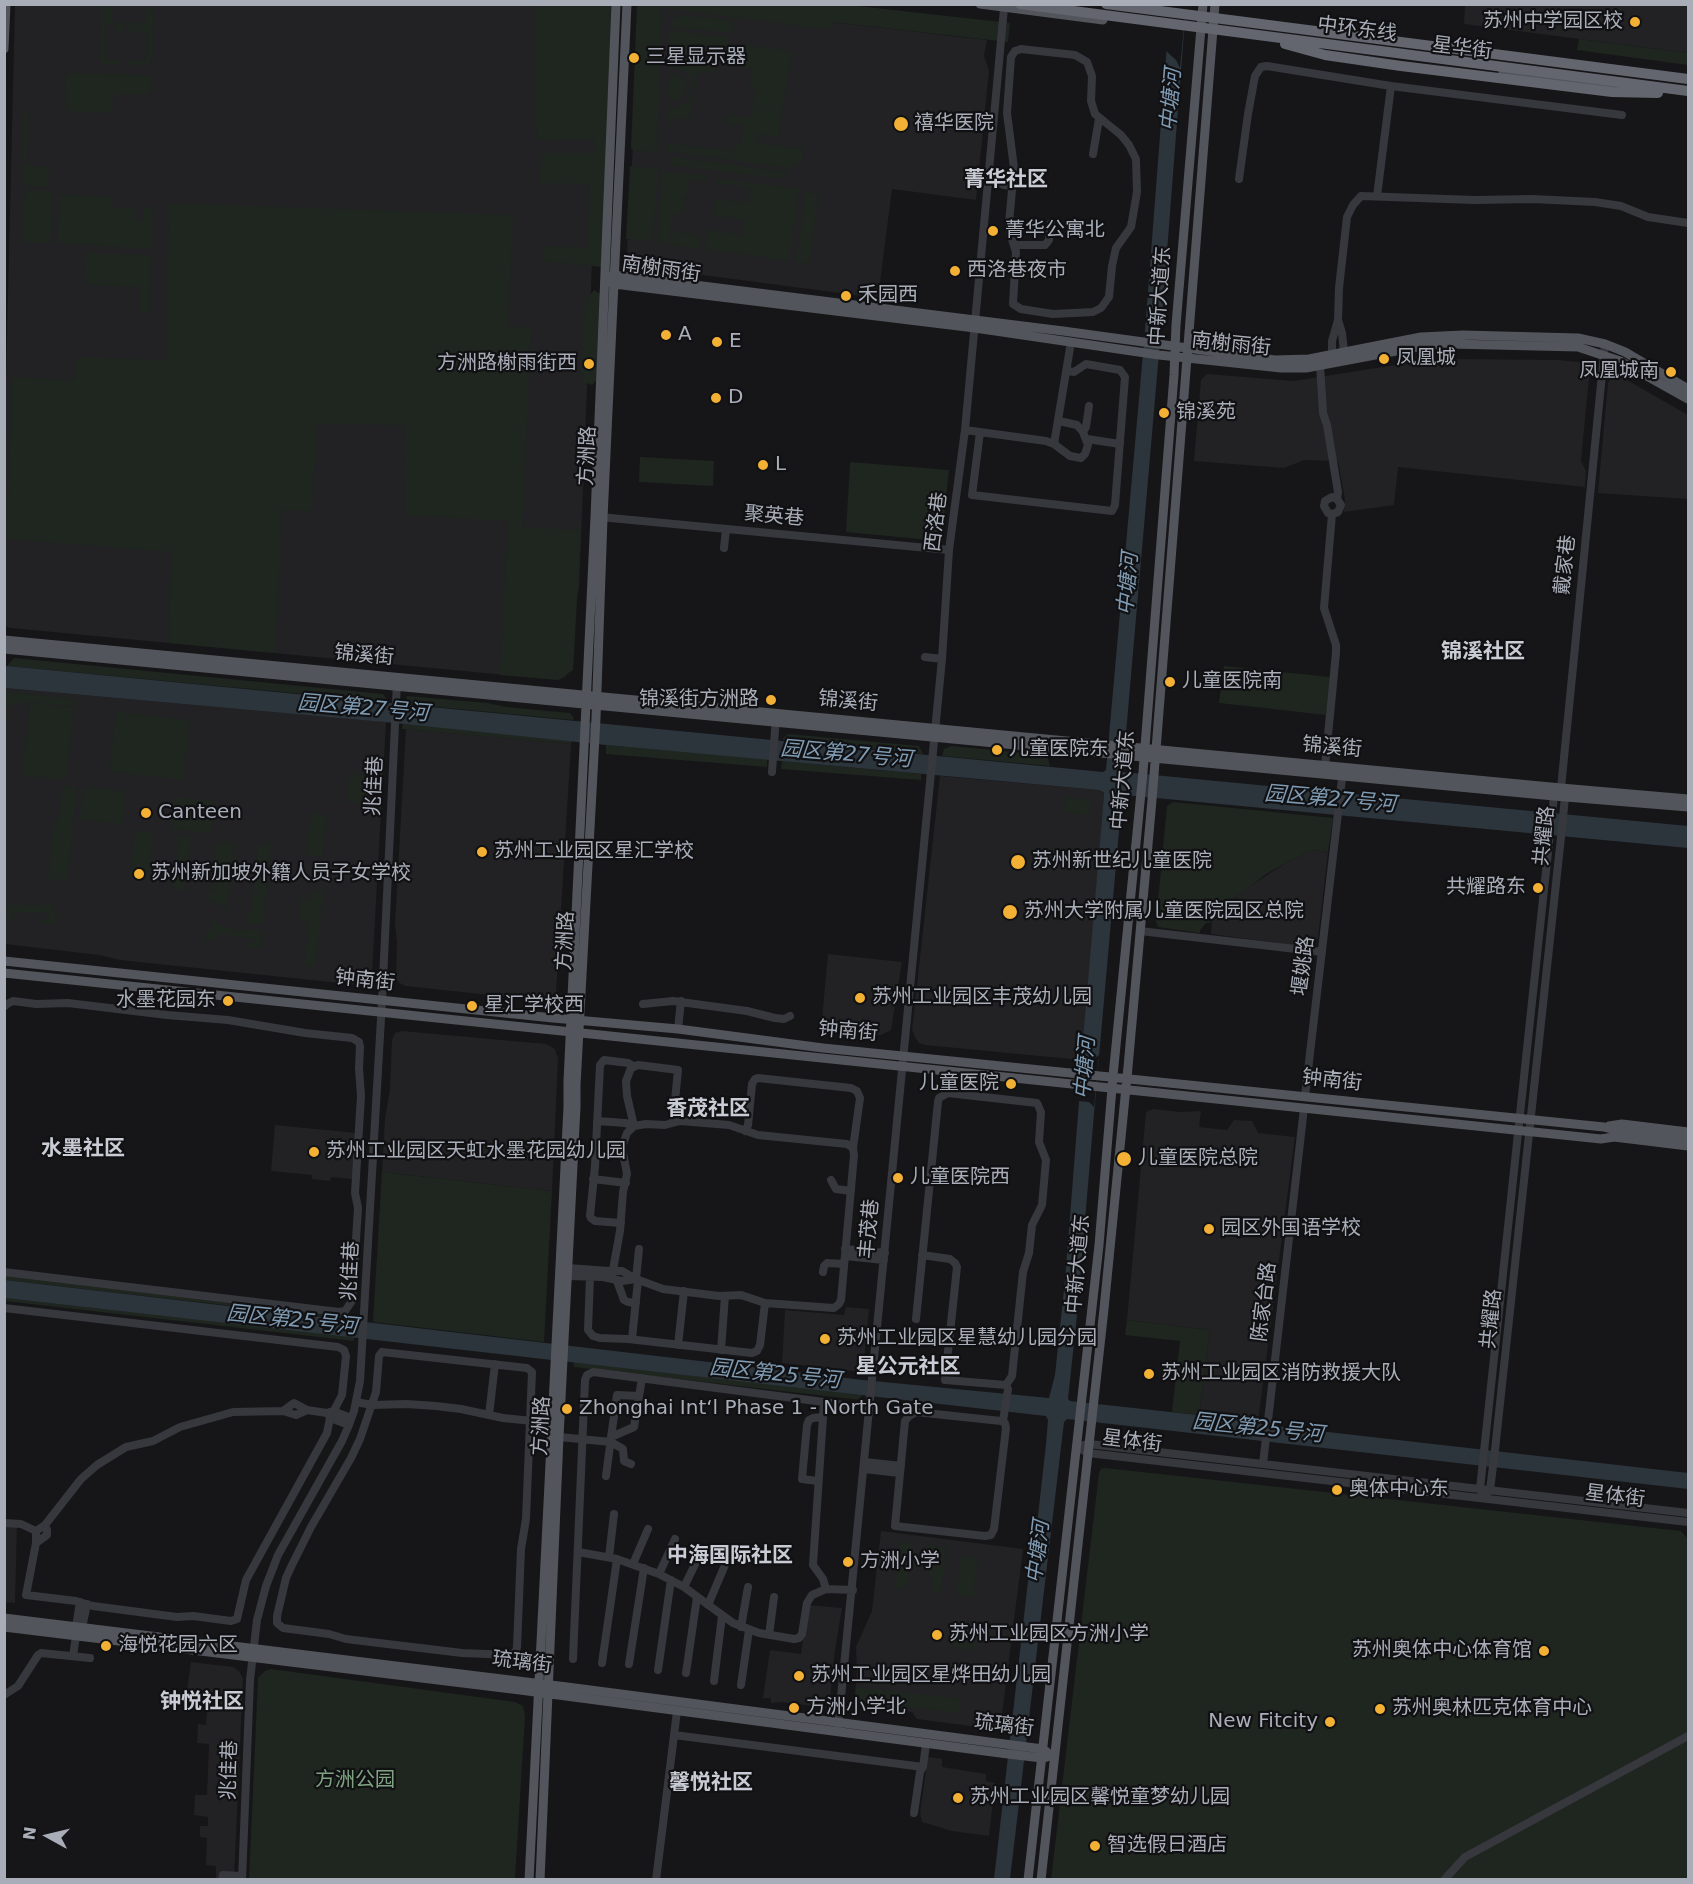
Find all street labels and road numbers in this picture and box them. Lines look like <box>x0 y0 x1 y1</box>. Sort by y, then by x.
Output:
street label: 中环东线 <box>1316 13 1398 47</box>
street label: 星华街 <box>1431 33 1493 65</box>
street label: 中新大道东 <box>1146 245 1176 347</box>
street label: 南榭雨街 <box>620 253 702 287</box>
street label: 南榭雨街 <box>1190 329 1272 361</box>
street label: 方洲路 <box>574 425 602 487</box>
street label: 西洛巷 <box>921 491 953 553</box>
street label: 聚英巷 <box>743 502 805 532</box>
street label: 戴家巷 <box>1551 534 1581 596</box>
street label: 锦溪街 <box>333 641 395 671</box>
street label: 锦溪街 <box>817 687 879 717</box>
street label: 中新大道东 <box>1108 729 1140 831</box>
street label: 锦溪街 <box>1301 733 1363 763</box>
street label: 兆佳巷 <box>361 755 389 817</box>
street label: 共耀路 <box>1530 805 1560 867</box>
street label: 方洲路 <box>552 910 580 972</box>
street label: 堰姚路 <box>1288 935 1320 997</box>
street label: 钟南街 <box>334 966 396 996</box>
street label: 钟南街 <box>817 1017 879 1047</box>
street label: 钟南街 <box>1301 1066 1363 1096</box>
street label: 丰茂巷 <box>855 1198 885 1260</box>
street label: 中新大道东 <box>1063 1213 1095 1315</box>
street label: 兆佳巷 <box>337 1240 365 1302</box>
street label: 陈家台路 <box>1248 1261 1282 1343</box>
street label: 共耀路 <box>1477 1288 1507 1350</box>
street label: 方洲路 <box>528 1395 556 1457</box>
street label: 星体街 <box>1101 1426 1163 1458</box>
street label: 星体街 <box>1584 1481 1646 1513</box>
street label: 琉璃街 <box>491 1647 553 1679</box>
street label: 琉璃街 <box>973 1710 1035 1742</box>
street label: 兆佳巷 <box>217 1740 243 1800</box>

